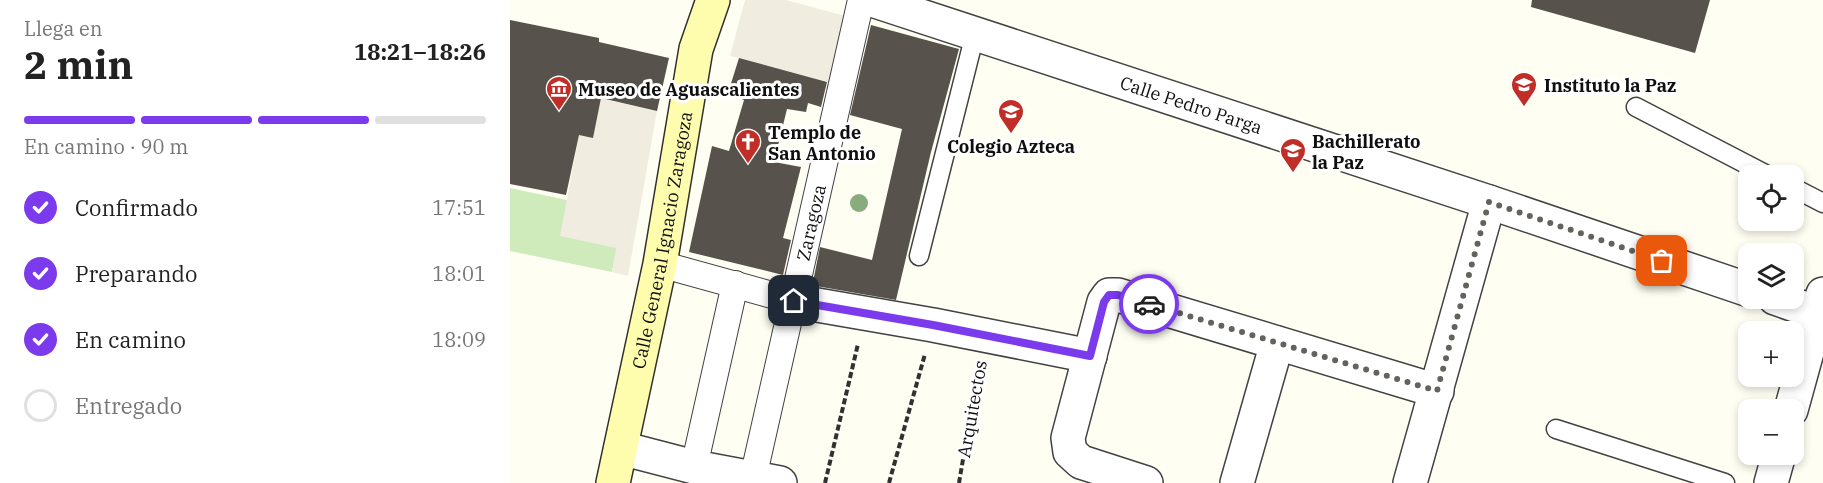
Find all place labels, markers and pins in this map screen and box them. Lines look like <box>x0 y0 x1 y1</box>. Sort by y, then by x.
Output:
school or university icon: Instituto la Paz <box>1509 70 1539 108</box>
museum icon: Museo de Aguascalientes <box>544 74 574 112</box>
place label: Instituto la Paz <box>1544 74 1676 97</box>
place label: Museo de Aguascalientes <box>578 78 800 101</box>
school or university icon: Colegio Azteca <box>996 97 1026 135</box>
place label: Templo de San Antonio <box>768 121 876 165</box>
church icon: Templo de San Antonio <box>733 127 763 165</box>
place label: Bachillerato la Paz <box>1312 130 1421 174</box>
place label: Colegio Azteca <box>947 135 1075 158</box>
school or university icon: Bachillerato la Paz <box>1278 136 1308 174</box>
pin <box>1636 235 1687 286</box>
pin <box>768 275 819 326</box>

